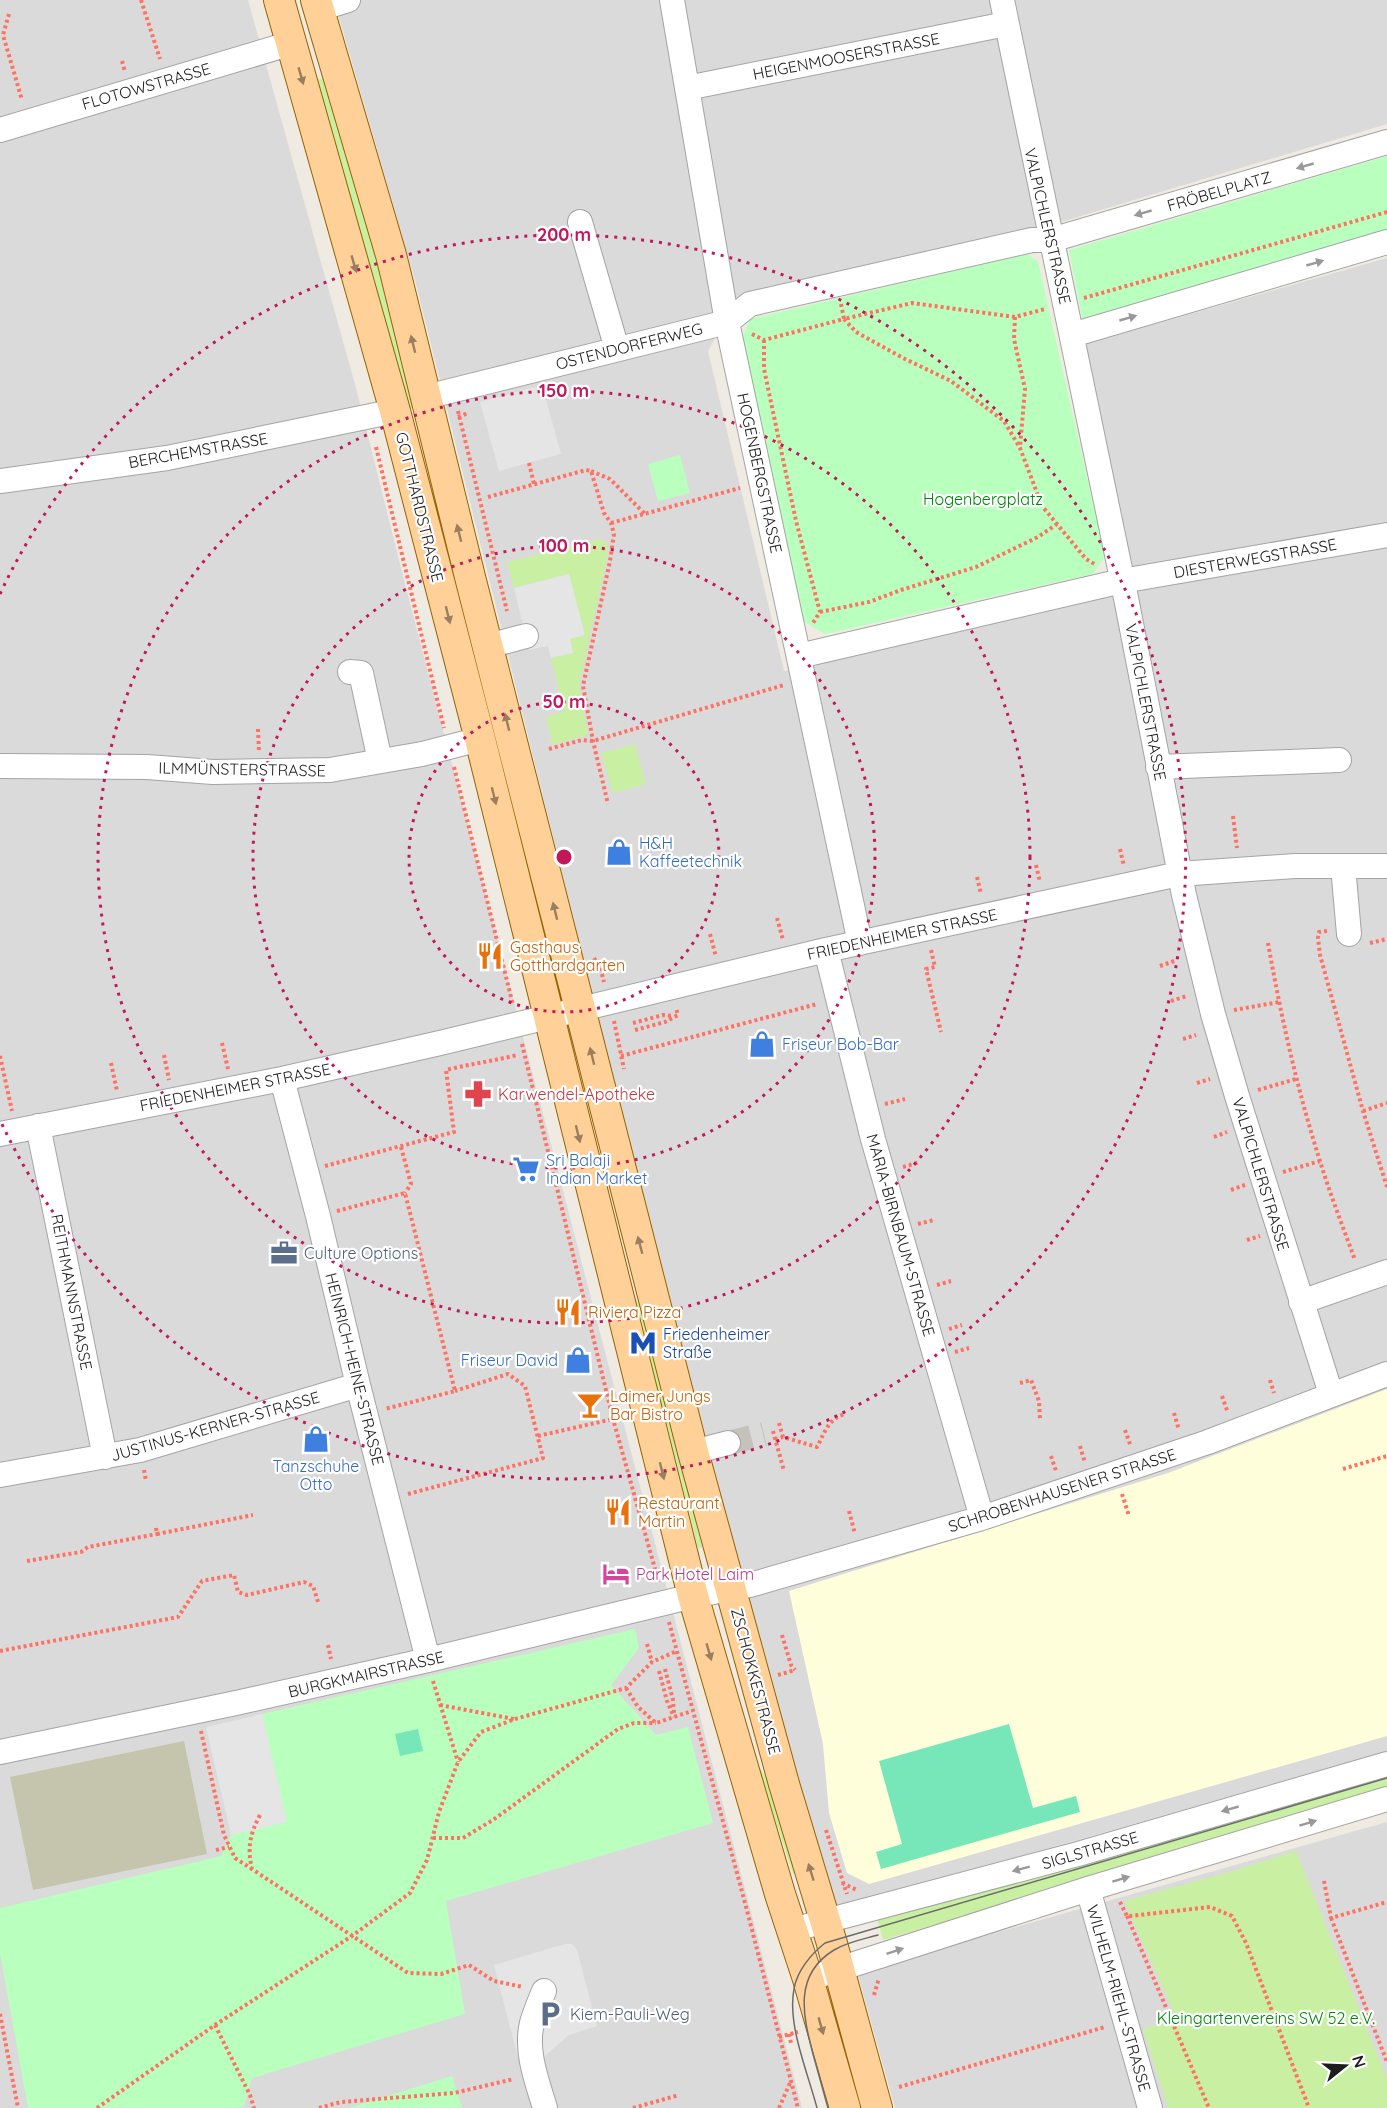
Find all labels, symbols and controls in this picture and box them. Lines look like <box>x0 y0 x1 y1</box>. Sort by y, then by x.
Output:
street label: HEIGENMOOSERSTRASSE <box>751 28 941 84</box>
street label: FLOTOWSTRASSE <box>79 58 213 114</box>
one-way arrow <box>297 67 307 85</box>
street label: VALPICHLERSTRASSE <box>1020 146 1076 306</box>
one-way arrow <box>1296 162 1314 171</box>
street label: FRÖBELPLATZ <box>1165 167 1273 215</box>
one-way arrow <box>1134 209 1152 218</box>
text: 200 m <box>537 223 591 246</box>
one-way arrow <box>350 255 359 273</box>
one-way arrow <box>1306 258 1324 267</box>
one-way arrow <box>1119 313 1137 322</box>
street label: OSTENDORFERWEG <box>553 318 705 374</box>
one-way arrow <box>407 335 417 353</box>
text: 150 m <box>539 379 589 402</box>
street label: HOGENBERGSTRASSE <box>733 391 787 555</box>
street label: BERCHEMSTRASSE <box>127 428 269 472</box>
street label: GOTTHARDSTRASSE <box>392 430 448 584</box>
park label: Hogenbergplatz <box>923 489 1043 509</box>
one-way arrow <box>454 524 464 542</box>
text: 100 m <box>539 534 589 557</box>
street label: DIESTERWEGSTRASSE <box>1172 534 1338 582</box>
one-way arrow <box>443 606 453 624</box>
street label: VALPICHLERSTRASSE <box>1121 622 1171 782</box>
text: 50 m <box>542 690 586 713</box>
one-way arrow <box>502 713 512 731</box>
street label: ILMMÜNSTERSTRASSE <box>158 758 326 780</box>
one-way arrow <box>489 787 499 805</box>
place label: H&H Kaffeetechnik <box>639 833 742 871</box>
shop icon: H&H Kaffeetechnik <box>604 837 634 867</box>
centre of rings <box>554 847 574 867</box>
one-way arrow <box>550 902 560 920</box>
street label: FRIEDENHEIMER STRASSE <box>805 904 999 964</box>
place label: Gasthaus Gotthardgarten <box>510 937 625 975</box>
restaurant icon: Gasthaus Gotthardgarten <box>475 941 505 971</box>
shop icon: Friseur Bob-Bar <box>747 1029 777 1059</box>
place label: Friseur Bob-Bar <box>782 1034 899 1054</box>
one-way arrow <box>586 1047 596 1065</box>
street label: FRIEDENHEIMER STRASSE <box>138 1059 332 1115</box>
pharmacy icon: Karwendel-Apotheke <box>463 1079 493 1109</box>
place label: Karwendel-Apotheke <box>498 1084 655 1104</box>
street label: VALPICHLERSTRASSE <box>1228 1095 1294 1253</box>
one-way arrow <box>574 1125 584 1143</box>
street label: MARIA-BIRNBAUM-STRASSE <box>862 1131 940 1339</box>
place label: Sri Balaji Indian Market <box>546 1150 647 1188</box>
supermarket icon: Sri Balaji Indian Market <box>511 1154 541 1184</box>
street label: REITHMANNSTRASSE <box>47 1212 97 1372</box>
one-way arrow <box>634 1236 644 1254</box>
office icon: Culture Options <box>269 1238 299 1268</box>
place label: Culture Options <box>304 1243 418 1263</box>
street label: HEINRICH-HEINE-STRASSE <box>321 1271 389 1467</box>
restaurant icon: Riviera Pizza <box>553 1297 583 1327</box>
place label: Riviera Pizza <box>588 1302 681 1322</box>
place label: Friedenheimer Straße <box>663 1324 770 1362</box>
metro station icon: Friedenheimer Straße <box>628 1328 658 1358</box>
shop icon: Friseur David <box>563 1345 593 1375</box>
place label: Friseur David <box>461 1350 558 1370</box>
place label: Laimer Jungs Bar Bistro <box>610 1386 711 1424</box>
street label: JUSTINUS-KERNER-STRASSE <box>108 1387 322 1465</box>
bar icon: Laimer Jungs Bar Bistro <box>575 1390 605 1420</box>
shop icon: Tanzschuhe Otto <box>301 1424 331 1454</box>
street label: SCHROBENHAUSENER STRASSE <box>945 1444 1179 1536</box>
place label: Tanzschuhe Otto <box>273 1456 359 1494</box>
one-way arrow <box>658 1462 667 1480</box>
place label: Restaurant Martin <box>638 1493 720 1531</box>
restaurant icon: Restaurant Martin <box>603 1497 633 1527</box>
hotel icon: Park Hotel Laim <box>601 1559 631 1589</box>
place label: Park Hotel Laim <box>636 1564 754 1584</box>
street label: ZSCHOKKESTRASSE <box>727 1605 785 1757</box>
one-way arrow <box>705 1643 714 1661</box>
street label: BURGKMAIRSTRASSE <box>286 1646 446 1702</box>
one-way arrow <box>1221 1805 1239 1814</box>
one-way arrow <box>1299 1818 1317 1827</box>
street label: SIGLSTRASSE <box>1039 1827 1141 1873</box>
one-way arrow <box>806 1863 815 1881</box>
one-way arrow <box>1012 1865 1030 1874</box>
one-way arrow <box>1112 1874 1130 1883</box>
street label: WILHELM-RIEHL-STRASSE <box>1083 1902 1155 2094</box>
one-way arrow <box>886 1946 904 1955</box>
parking icon: Kiem-Pauli-Weg <box>535 1999 565 2029</box>
place label: Kiem-Pauli-Weg <box>570 2004 690 2024</box>
park label: Kleingartenvereins SW 52 e.V. <box>1157 2008 1375 2028</box>
one-way arrow <box>817 2017 826 2035</box>
north arrow <box>1315 2036 1375 2096</box>
text: N <box>1348 2053 1371 2070</box>

